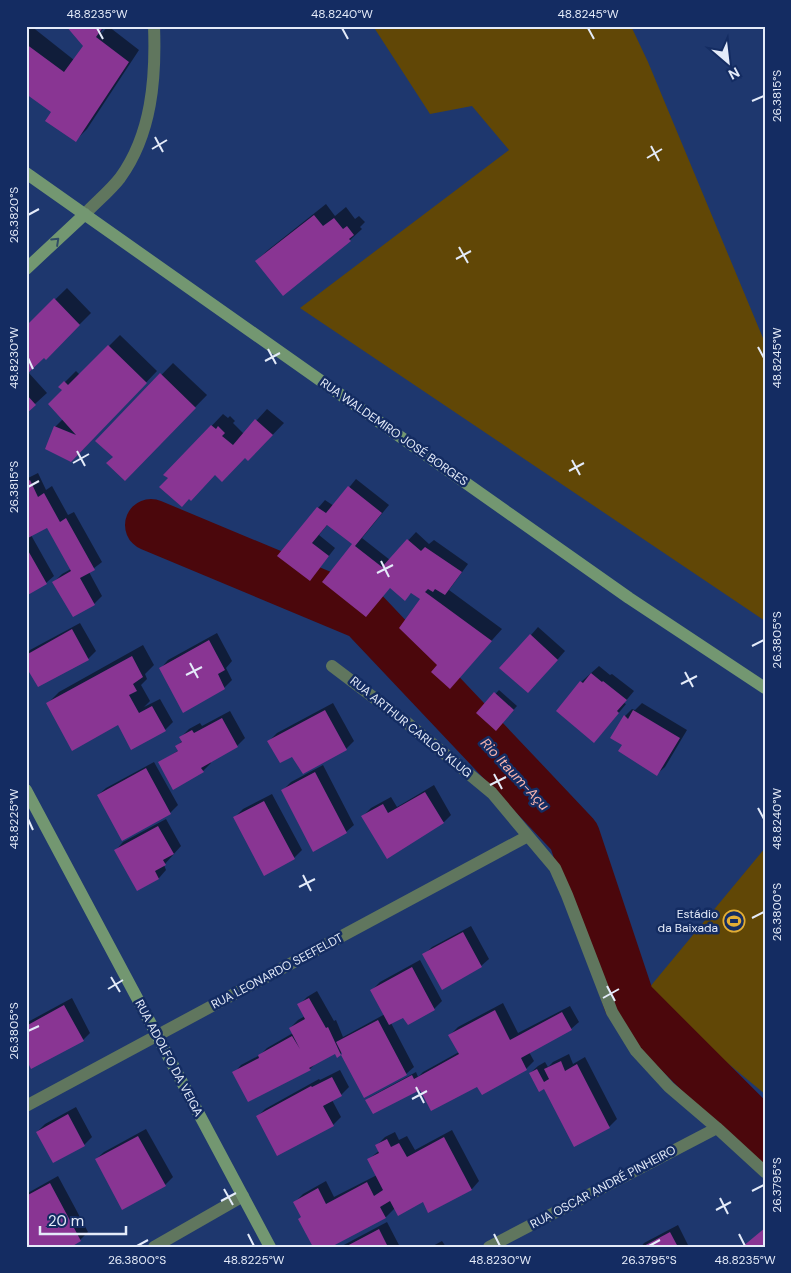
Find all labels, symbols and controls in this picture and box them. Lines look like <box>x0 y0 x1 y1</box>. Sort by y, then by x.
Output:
text: 48.8235°W <box>66 6 128 22</box>
text: 48.8240°W <box>311 6 373 22</box>
text: 48.8245°W <box>557 6 619 22</box>
north arrow <box>704 38 754 88</box>
text: N <box>725 63 743 84</box>
text: 26.3815°S <box>769 70 785 122</box>
text: 26.3820°S <box>6 187 22 243</box>
one-way arrow <box>50 238 59 247</box>
text: 48.8230°W <box>6 327 22 389</box>
text: 48.8245°W <box>769 327 785 389</box>
street label: RUA WALDEMIRO JOSÉ BORGES <box>317 375 471 489</box>
text: 26.3815°S <box>6 461 22 513</box>
text: 26.3805°S <box>769 611 785 669</box>
street label: RUA ARTHUR CARLOS KLUG <box>347 673 475 781</box>
water label: Rio Itaum-Açu <box>477 734 553 814</box>
text: 48.8225°W <box>6 788 22 849</box>
text: 48.8240°W <box>769 788 785 850</box>
text: 26.3800°S <box>769 883 785 941</box>
place label: Estádio da Baixada <box>658 906 718 936</box>
sports icon: Estádio da Baixada <box>722 909 746 933</box>
street label: RUA LEONARDO SEEFELDT <box>208 929 346 1013</box>
street label: RUA ADOLFO DA VEIGA <box>131 997 207 1119</box>
text: 26.3805°S <box>6 1002 22 1060</box>
street label: RUA OSCAR ANDRÉ PINHEIRO <box>527 1142 679 1232</box>
text: 26.3795°S <box>769 1157 785 1213</box>
scale bar <box>40 1203 126 1235</box>
text: 20 m <box>48 1211 84 1231</box>
text: 26.3800°S <box>108 1252 166 1268</box>
text: 48.8225°W <box>224 1252 285 1268</box>
text: 48.8230°W <box>469 1252 531 1268</box>
text: 26.3795°S <box>621 1252 677 1268</box>
text: 48.8235°W <box>714 1252 776 1268</box>

